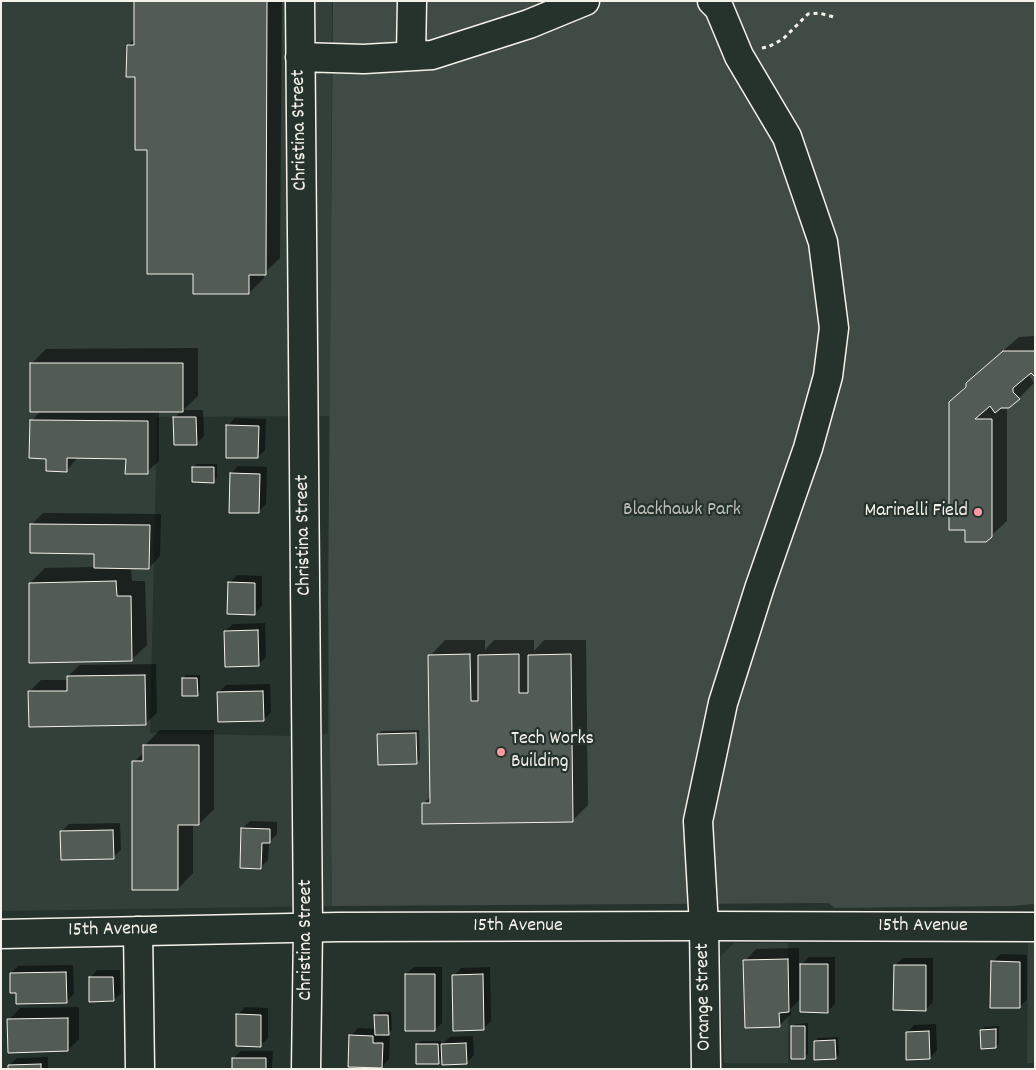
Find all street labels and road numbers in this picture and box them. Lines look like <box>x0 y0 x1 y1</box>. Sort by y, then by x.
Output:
street label: Christina Street <box>288 69 314 191</box>
street label: Christina Street <box>292 474 318 596</box>
street label: Christina Street <box>295 879 319 1001</box>
street label: 15th Avenue <box>473 915 563 939</box>
street label: 15th Avenue <box>878 915 968 939</box>
street label: 15th Avenue <box>68 918 158 944</box>
street label: Orange Street <box>692 943 718 1051</box>

